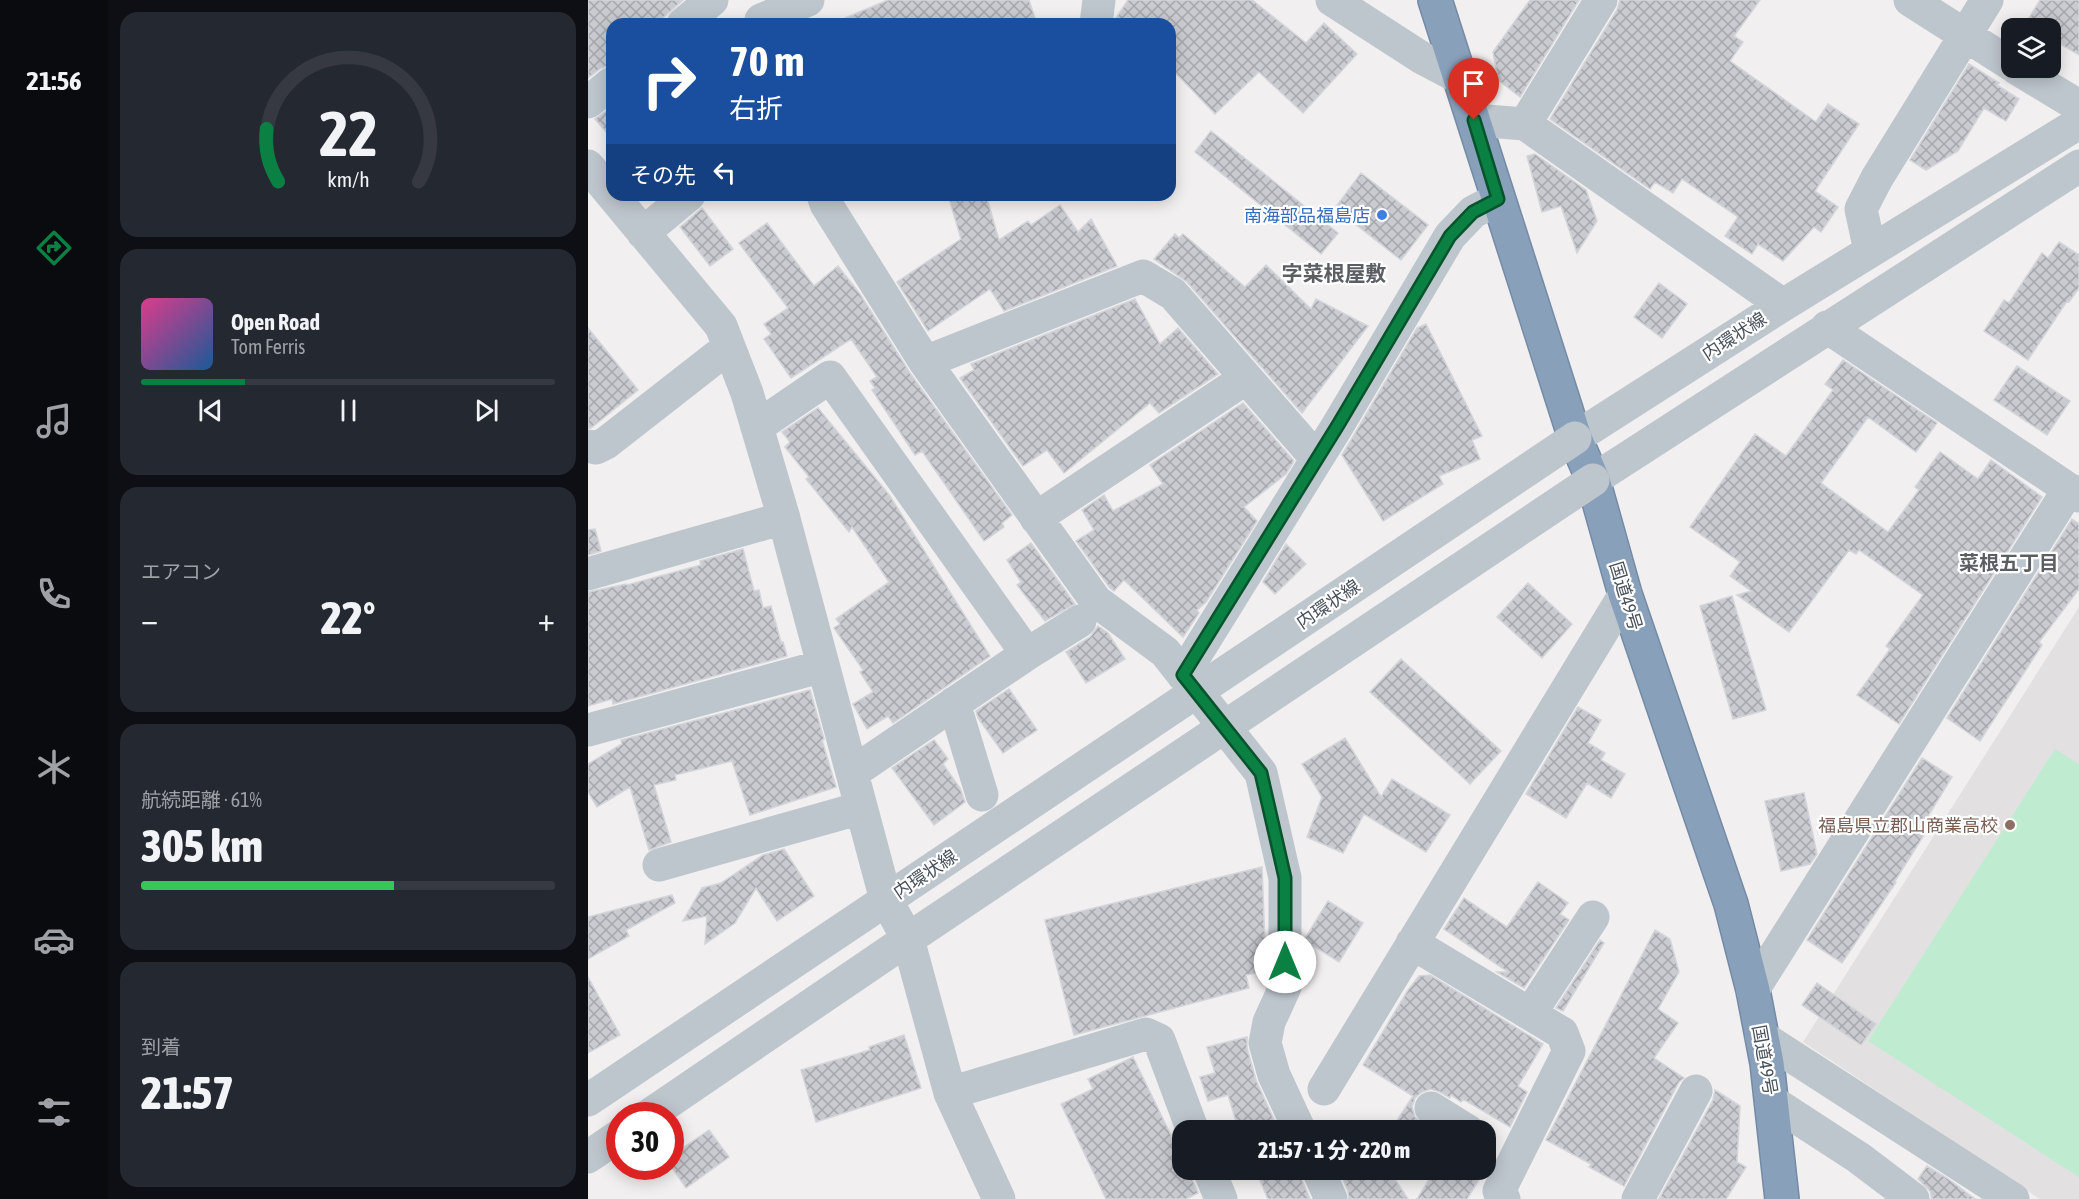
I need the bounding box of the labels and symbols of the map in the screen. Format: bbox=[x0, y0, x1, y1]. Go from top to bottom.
pin bbox=[1448, 58, 1499, 120]
place label: 南海部品福島店 bbox=[1244, 205, 1370, 226]
marker: 南海部品福島店 bbox=[1375, 208, 1389, 222]
district label: 字菜根屋敷 bbox=[1282, 261, 1387, 285]
street label: 内環状線 bbox=[1698, 308, 1770, 364]
district label: 菜根五丁目 bbox=[1959, 551, 2059, 574]
street label: 国道49号 bbox=[1606, 559, 1646, 633]
street label: 内環状線 bbox=[1292, 575, 1364, 633]
place label: 福島県立郡山商業高校 bbox=[1818, 815, 1998, 836]
marker: 福島県立郡山商業高校 bbox=[2003, 818, 2017, 832]
street label: 内環状線 bbox=[889, 845, 961, 903]
position arrow bbox=[1253, 930, 1317, 994]
street label: 国道49号 bbox=[1749, 1023, 1781, 1097]
speed limit sign: 30 bbox=[606, 1102, 684, 1180]

